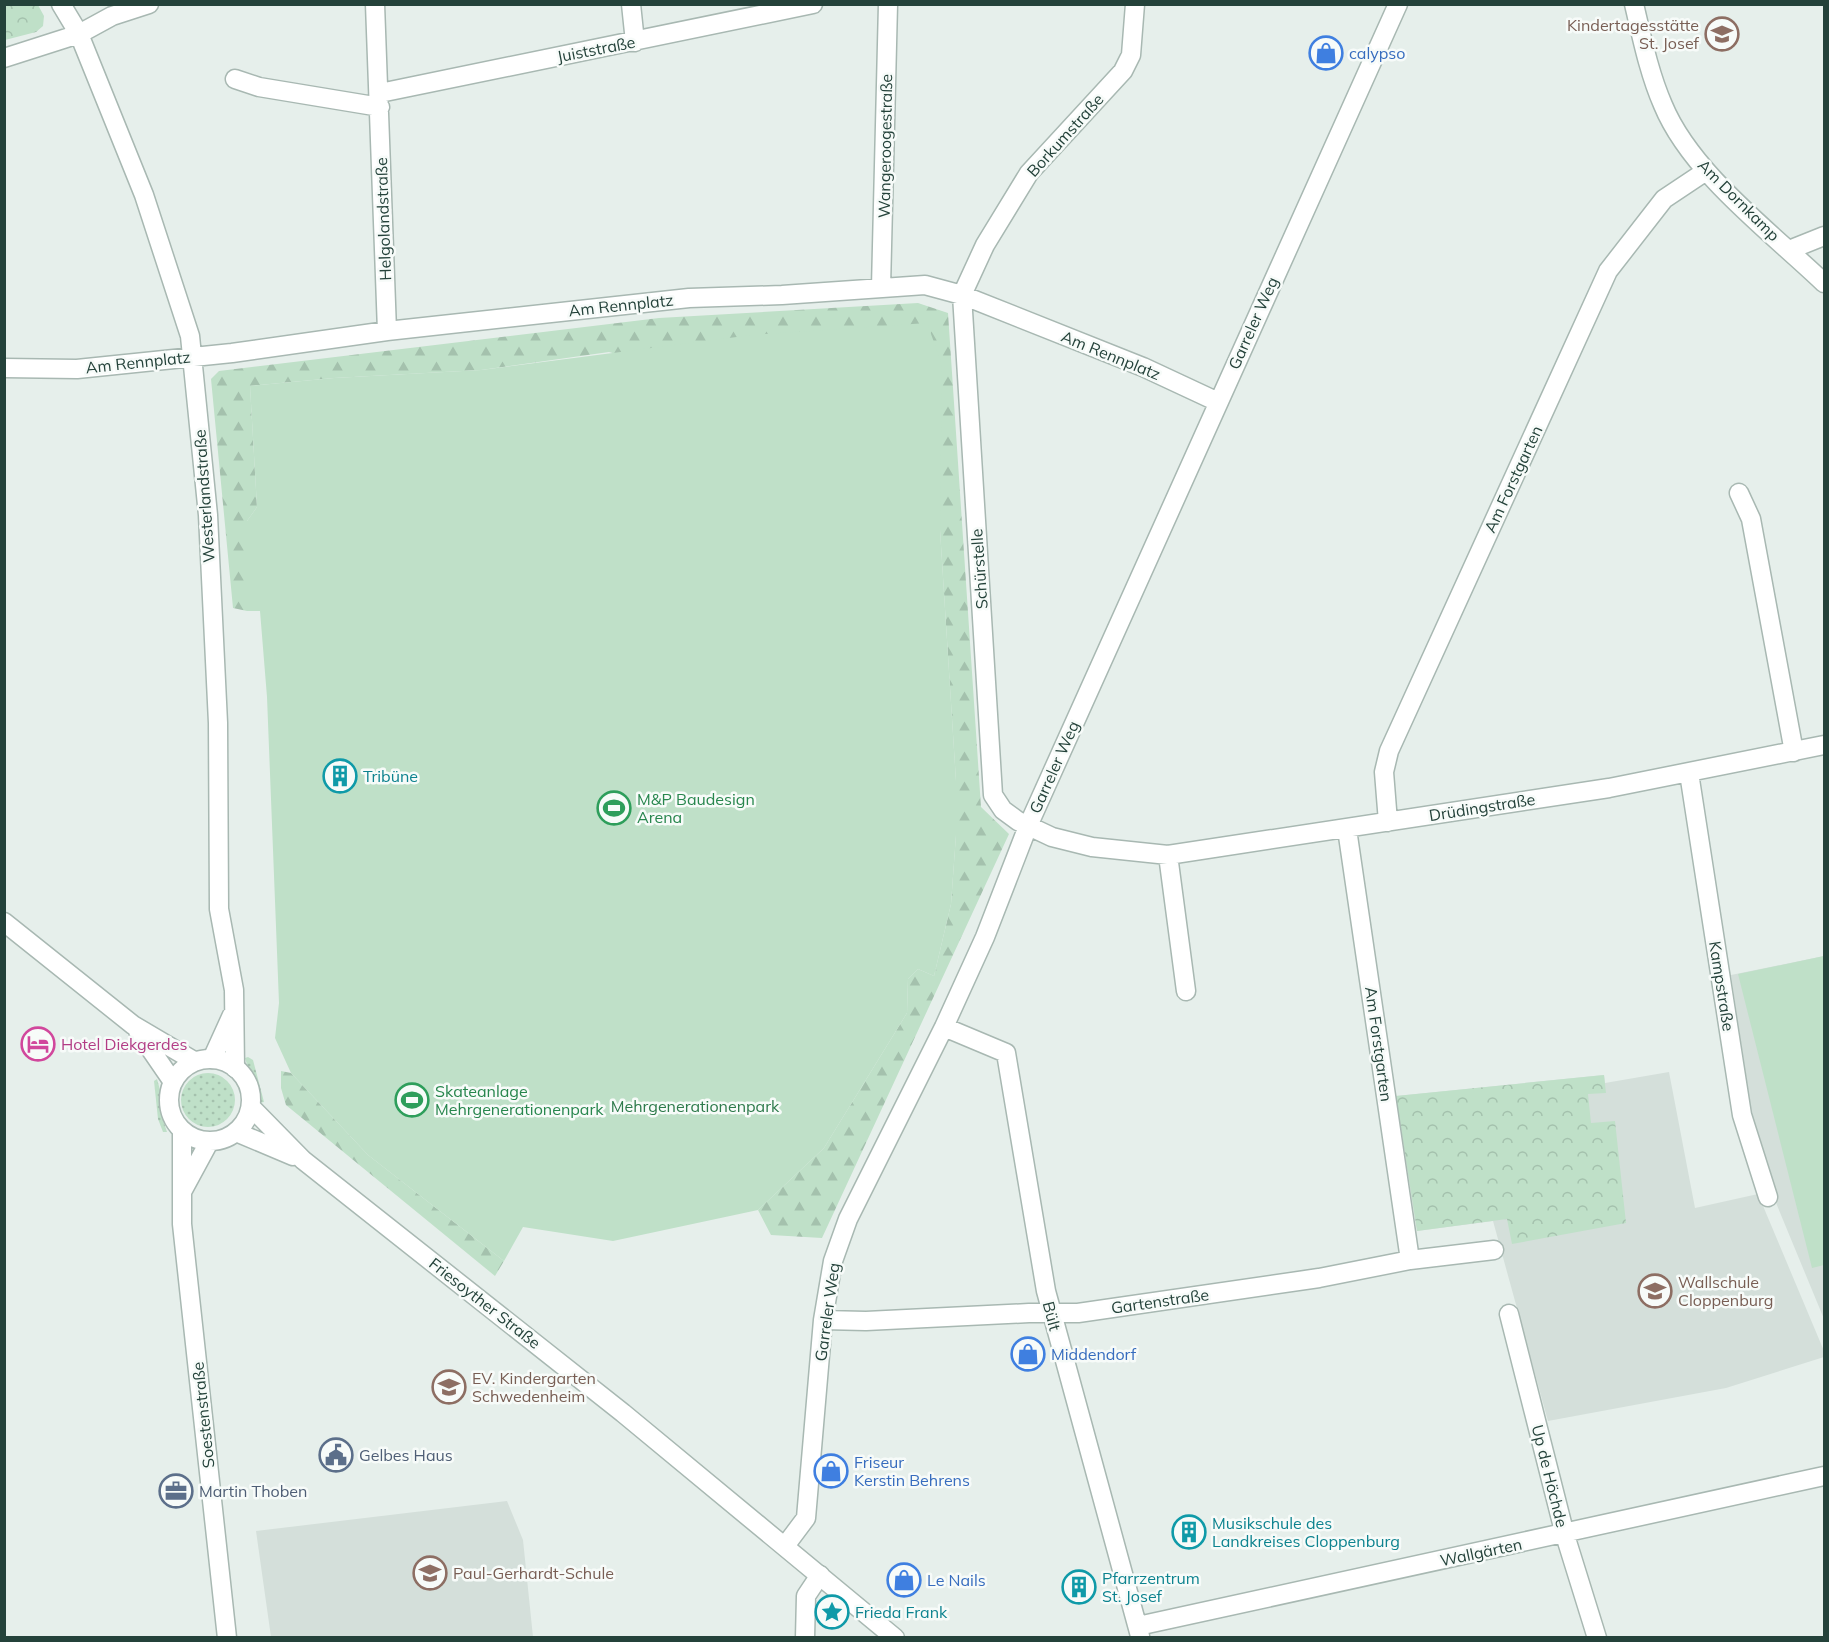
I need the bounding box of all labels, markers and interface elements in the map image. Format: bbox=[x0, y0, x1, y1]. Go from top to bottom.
place label: Kindertagesstätte St. Josef bbox=[1567, 15, 1700, 53]
school or university icon: Kindertagesstätte St. Josef bbox=[1704, 16, 1740, 52]
street label: Juiststraße bbox=[555, 32, 637, 66]
shop icon: calypso bbox=[1308, 35, 1344, 71]
place label: calypso bbox=[1349, 43, 1405, 63]
street label: Wangeroogestraße bbox=[874, 74, 896, 218]
street label: Borkumstraße bbox=[1022, 89, 1108, 181]
street label: Am Dornkamp bbox=[1694, 155, 1784, 245]
street label: Helgolandstraße bbox=[371, 157, 395, 281]
street label: Garreler Weg bbox=[1224, 274, 1282, 372]
street label: Am Rennplatz bbox=[568, 290, 674, 320]
street label: Am Rennplatz bbox=[1058, 326, 1164, 384]
street label: Am Rennplatz bbox=[85, 347, 191, 377]
street label: Am Forstgarten bbox=[1479, 422, 1547, 536]
street label: Westerlandstraße bbox=[189, 429, 219, 563]
street label: Schürstelle bbox=[966, 528, 992, 610]
street label: Garreler Weg bbox=[1025, 718, 1083, 816]
building icon: Tribüne bbox=[322, 758, 358, 794]
place label: Tribüne bbox=[363, 766, 418, 786]
place label: M&P Baudesign Arena bbox=[637, 789, 755, 827]
street label: Drüdingstraße bbox=[1428, 789, 1536, 825]
sports icon: M&P Baudesign Arena bbox=[596, 790, 632, 826]
street label: Kampstraße bbox=[1705, 939, 1739, 1033]
street label: Am Forstgarten bbox=[1361, 985, 1397, 1103]
hotel icon: Hotel Diekgerdes bbox=[20, 1026, 56, 1062]
place label: Hotel Diekgerdes bbox=[61, 1034, 187, 1054]
place label: Skateanlage Mehrgenerationenpark bbox=[435, 1081, 604, 1119]
sports icon: Skateanlage Mehrgenerationenpark bbox=[394, 1082, 430, 1118]
park label: Mehrgenerationenpark bbox=[611, 1096, 780, 1116]
street label: Friesoyther Straße bbox=[425, 1253, 545, 1353]
street label: Garreler Weg bbox=[810, 1261, 844, 1363]
place label: Wallschule Cloppenburg bbox=[1678, 1272, 1773, 1310]
school or university icon: Wallschule Cloppenburg bbox=[1637, 1273, 1673, 1309]
street label: Gartenstraße bbox=[1110, 1284, 1210, 1318]
street label: Bült bbox=[1039, 1299, 1066, 1333]
shop icon: Middendorf bbox=[1010, 1336, 1046, 1372]
place label: Middendorf bbox=[1051, 1344, 1137, 1364]
street label: Soestenstraße bbox=[187, 1361, 219, 1469]
place label: EV. Kindergarten Schwedenheim bbox=[472, 1368, 596, 1406]
school or university icon: EV. Kindergarten Schwedenheim bbox=[431, 1369, 467, 1405]
street label: Up de Höchde bbox=[1528, 1423, 1572, 1529]
public building icon: Gelbes Haus bbox=[318, 1437, 354, 1473]
place label: Gelbes Haus bbox=[359, 1445, 453, 1465]
place label: Friseur Kerstin Behrens bbox=[854, 1452, 970, 1490]
shop icon: Friseur Kerstin Behrens bbox=[813, 1453, 849, 1489]
office icon: Martin Thoben bbox=[158, 1473, 194, 1509]
place label: Martin Thoben bbox=[199, 1481, 307, 1501]
place label: Musikschule des Landkreises Cloppenburg bbox=[1212, 1513, 1400, 1551]
building icon: Musikschule des Landkreises Cloppenburg bbox=[1171, 1514, 1207, 1550]
street label: Wallgärten bbox=[1438, 1534, 1524, 1570]
school or university icon: Paul-Gerhardt-Schule bbox=[412, 1555, 448, 1591]
shop icon: Le Nails bbox=[886, 1562, 922, 1598]
place label: Paul-Gerhardt-Schule bbox=[453, 1563, 614, 1583]
place label: Pfarrzentrum St. Josef bbox=[1102, 1568, 1200, 1606]
building icon: Pfarrzentrum St. Josef bbox=[1061, 1569, 1097, 1605]
place label: Le Nails bbox=[927, 1570, 986, 1590]
place icon: Frieda Frank bbox=[814, 1594, 850, 1630]
place label: Frieda Frank bbox=[855, 1602, 948, 1622]

